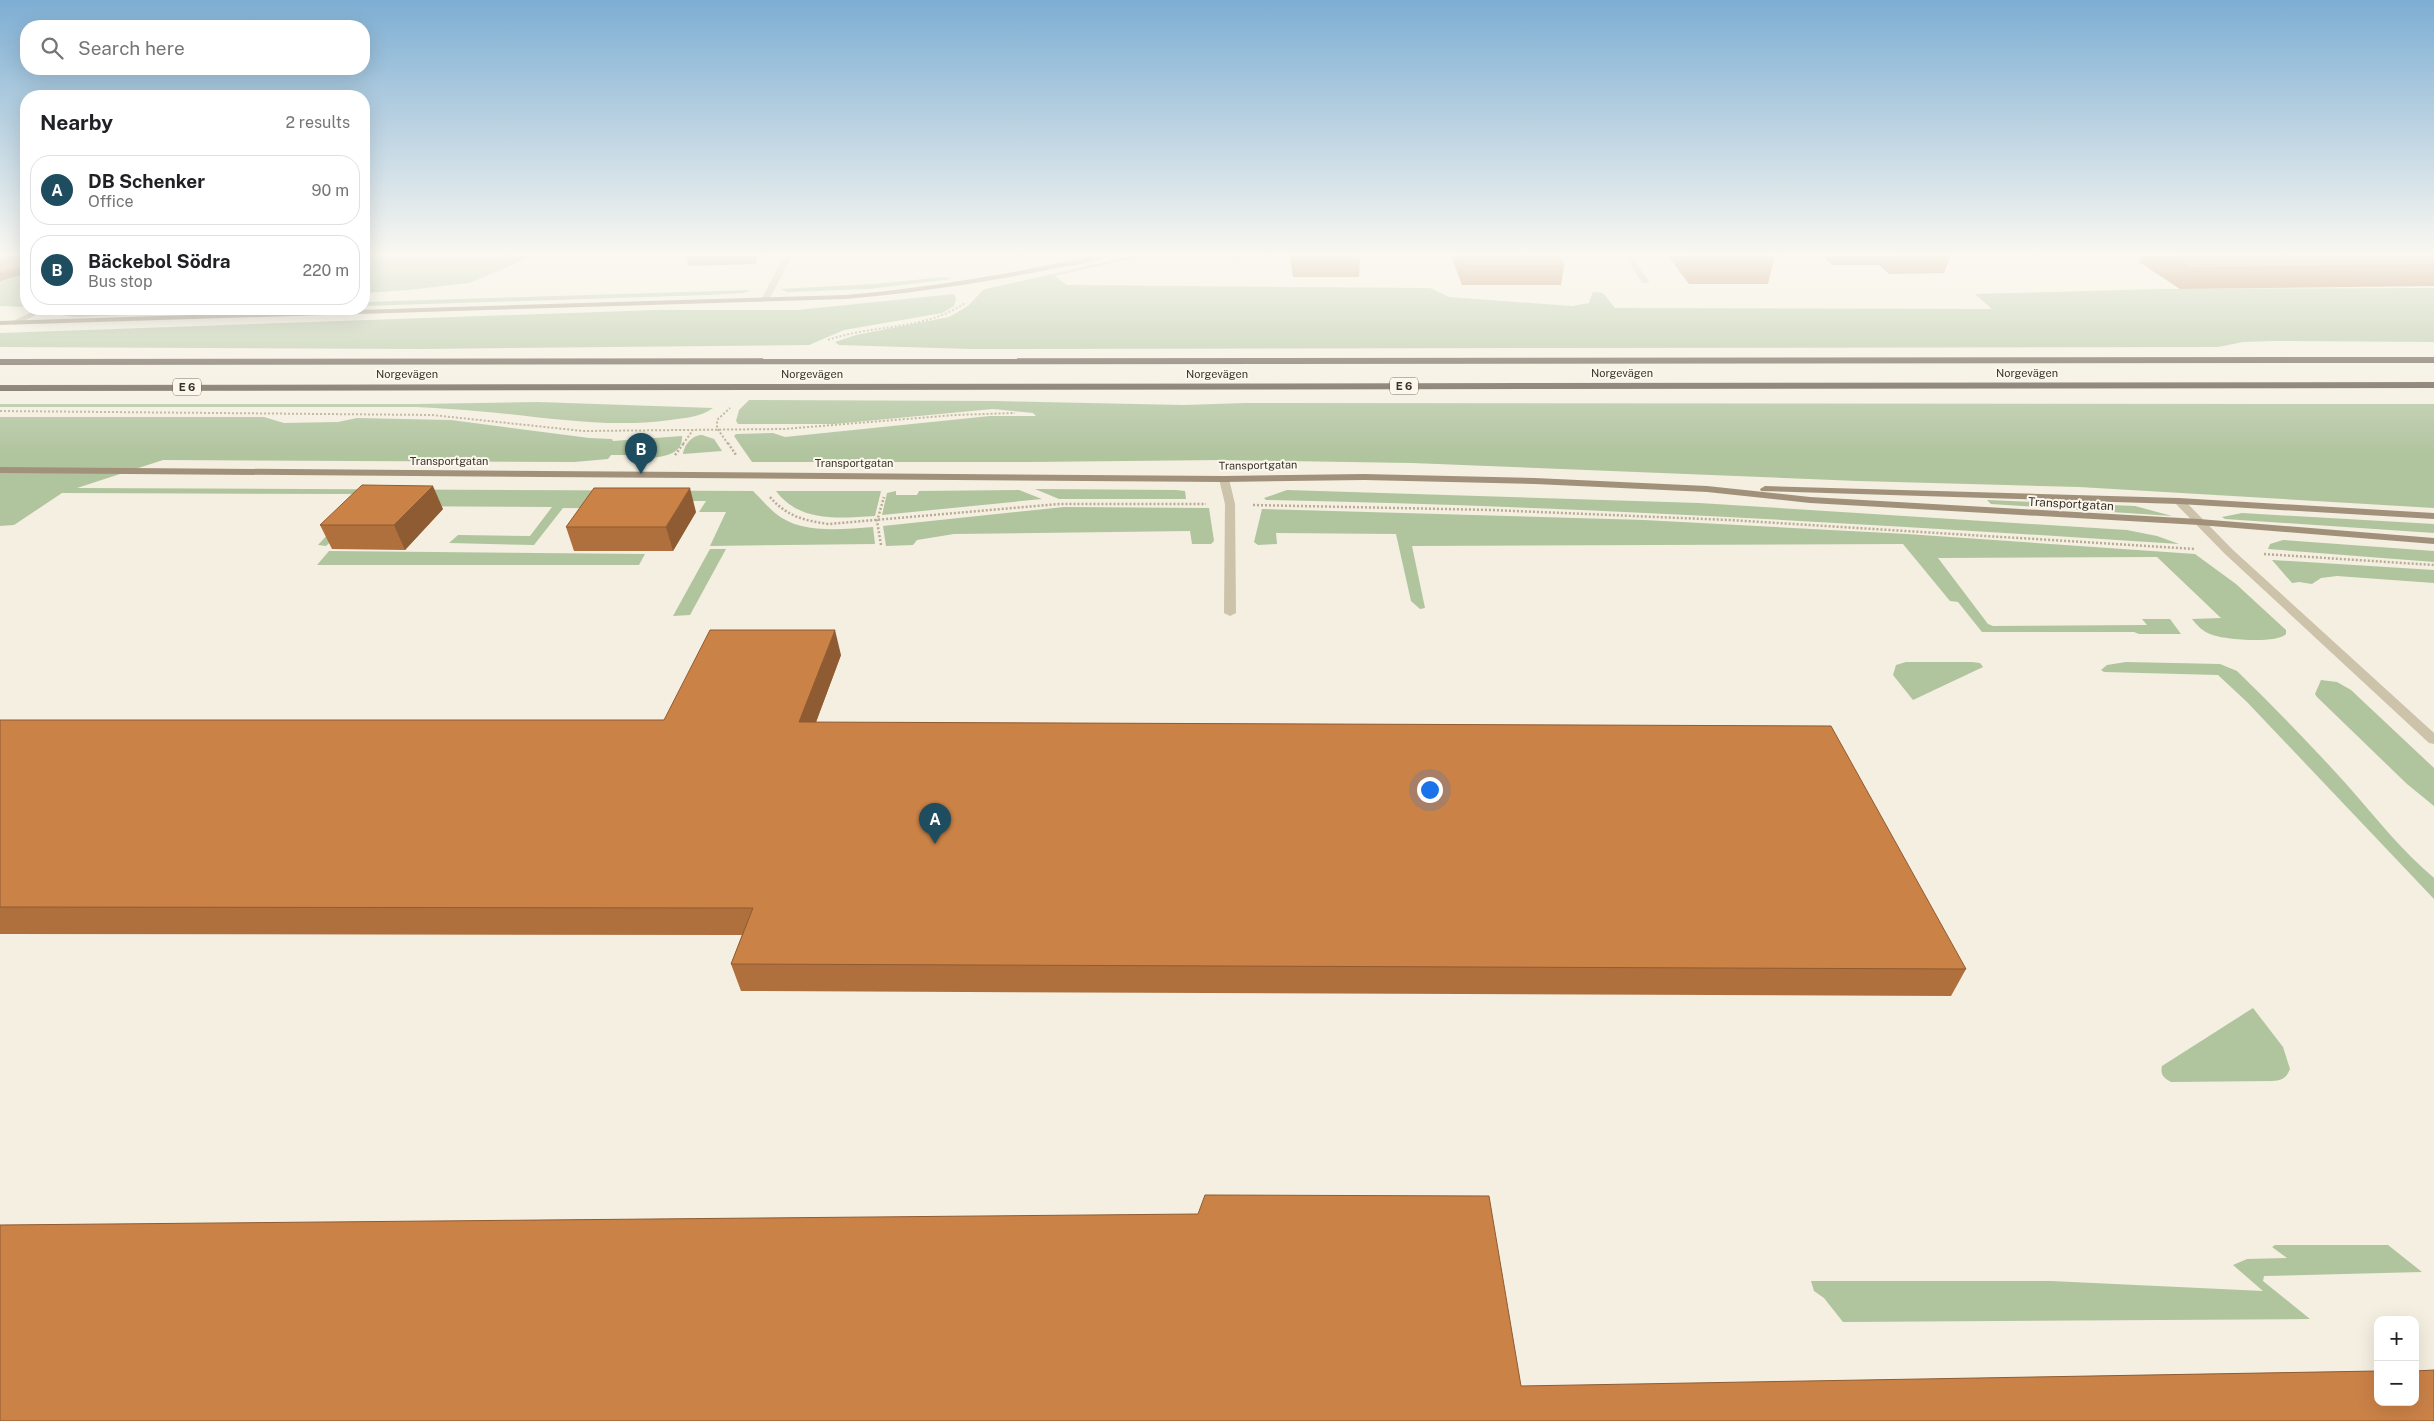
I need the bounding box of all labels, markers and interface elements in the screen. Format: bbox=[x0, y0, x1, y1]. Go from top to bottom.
search box bbox=[20, 20, 370, 75]
icon: search bbox=[38, 34, 66, 62]
text: Search here bbox=[78, 37, 185, 59]
text: Nearby bbox=[40, 110, 113, 135]
text: 2 results bbox=[285, 113, 350, 132]
text: DB Schenker bbox=[88, 170, 205, 192]
text: A bbox=[51, 181, 63, 200]
text: 90 m bbox=[312, 181, 349, 200]
text: Office bbox=[88, 192, 134, 211]
text: Bäckebol Södra bbox=[88, 250, 231, 272]
text: B bbox=[52, 261, 62, 280]
text: 220 m bbox=[302, 261, 349, 280]
text: Bus stop bbox=[88, 272, 152, 291]
street label: Norgevägen bbox=[1591, 367, 1653, 379]
street label: Norgevägen bbox=[1996, 367, 2058, 379]
street label: Norgevägen bbox=[376, 368, 438, 380]
street label: Norgevägen bbox=[781, 368, 843, 380]
street label: Norgevägen bbox=[1186, 368, 1248, 380]
road number: E 6 bbox=[173, 378, 201, 396]
road number: E 6 bbox=[1390, 378, 1418, 394]
pin: B bbox=[625, 433, 657, 474]
street label: Transportgatan bbox=[410, 455, 488, 467]
street label: Transportgatan bbox=[815, 457, 893, 469]
street label: Transportgatan bbox=[1219, 458, 1297, 472]
street label: Transportgatan bbox=[2028, 495, 2114, 513]
your location bbox=[1417, 777, 1443, 803]
pin: A bbox=[919, 803, 951, 844]
map controls bbox=[2374, 1316, 2419, 1406]
button: + bbox=[2374, 1316, 2419, 1361]
button: − bbox=[2374, 1361, 2419, 1406]

